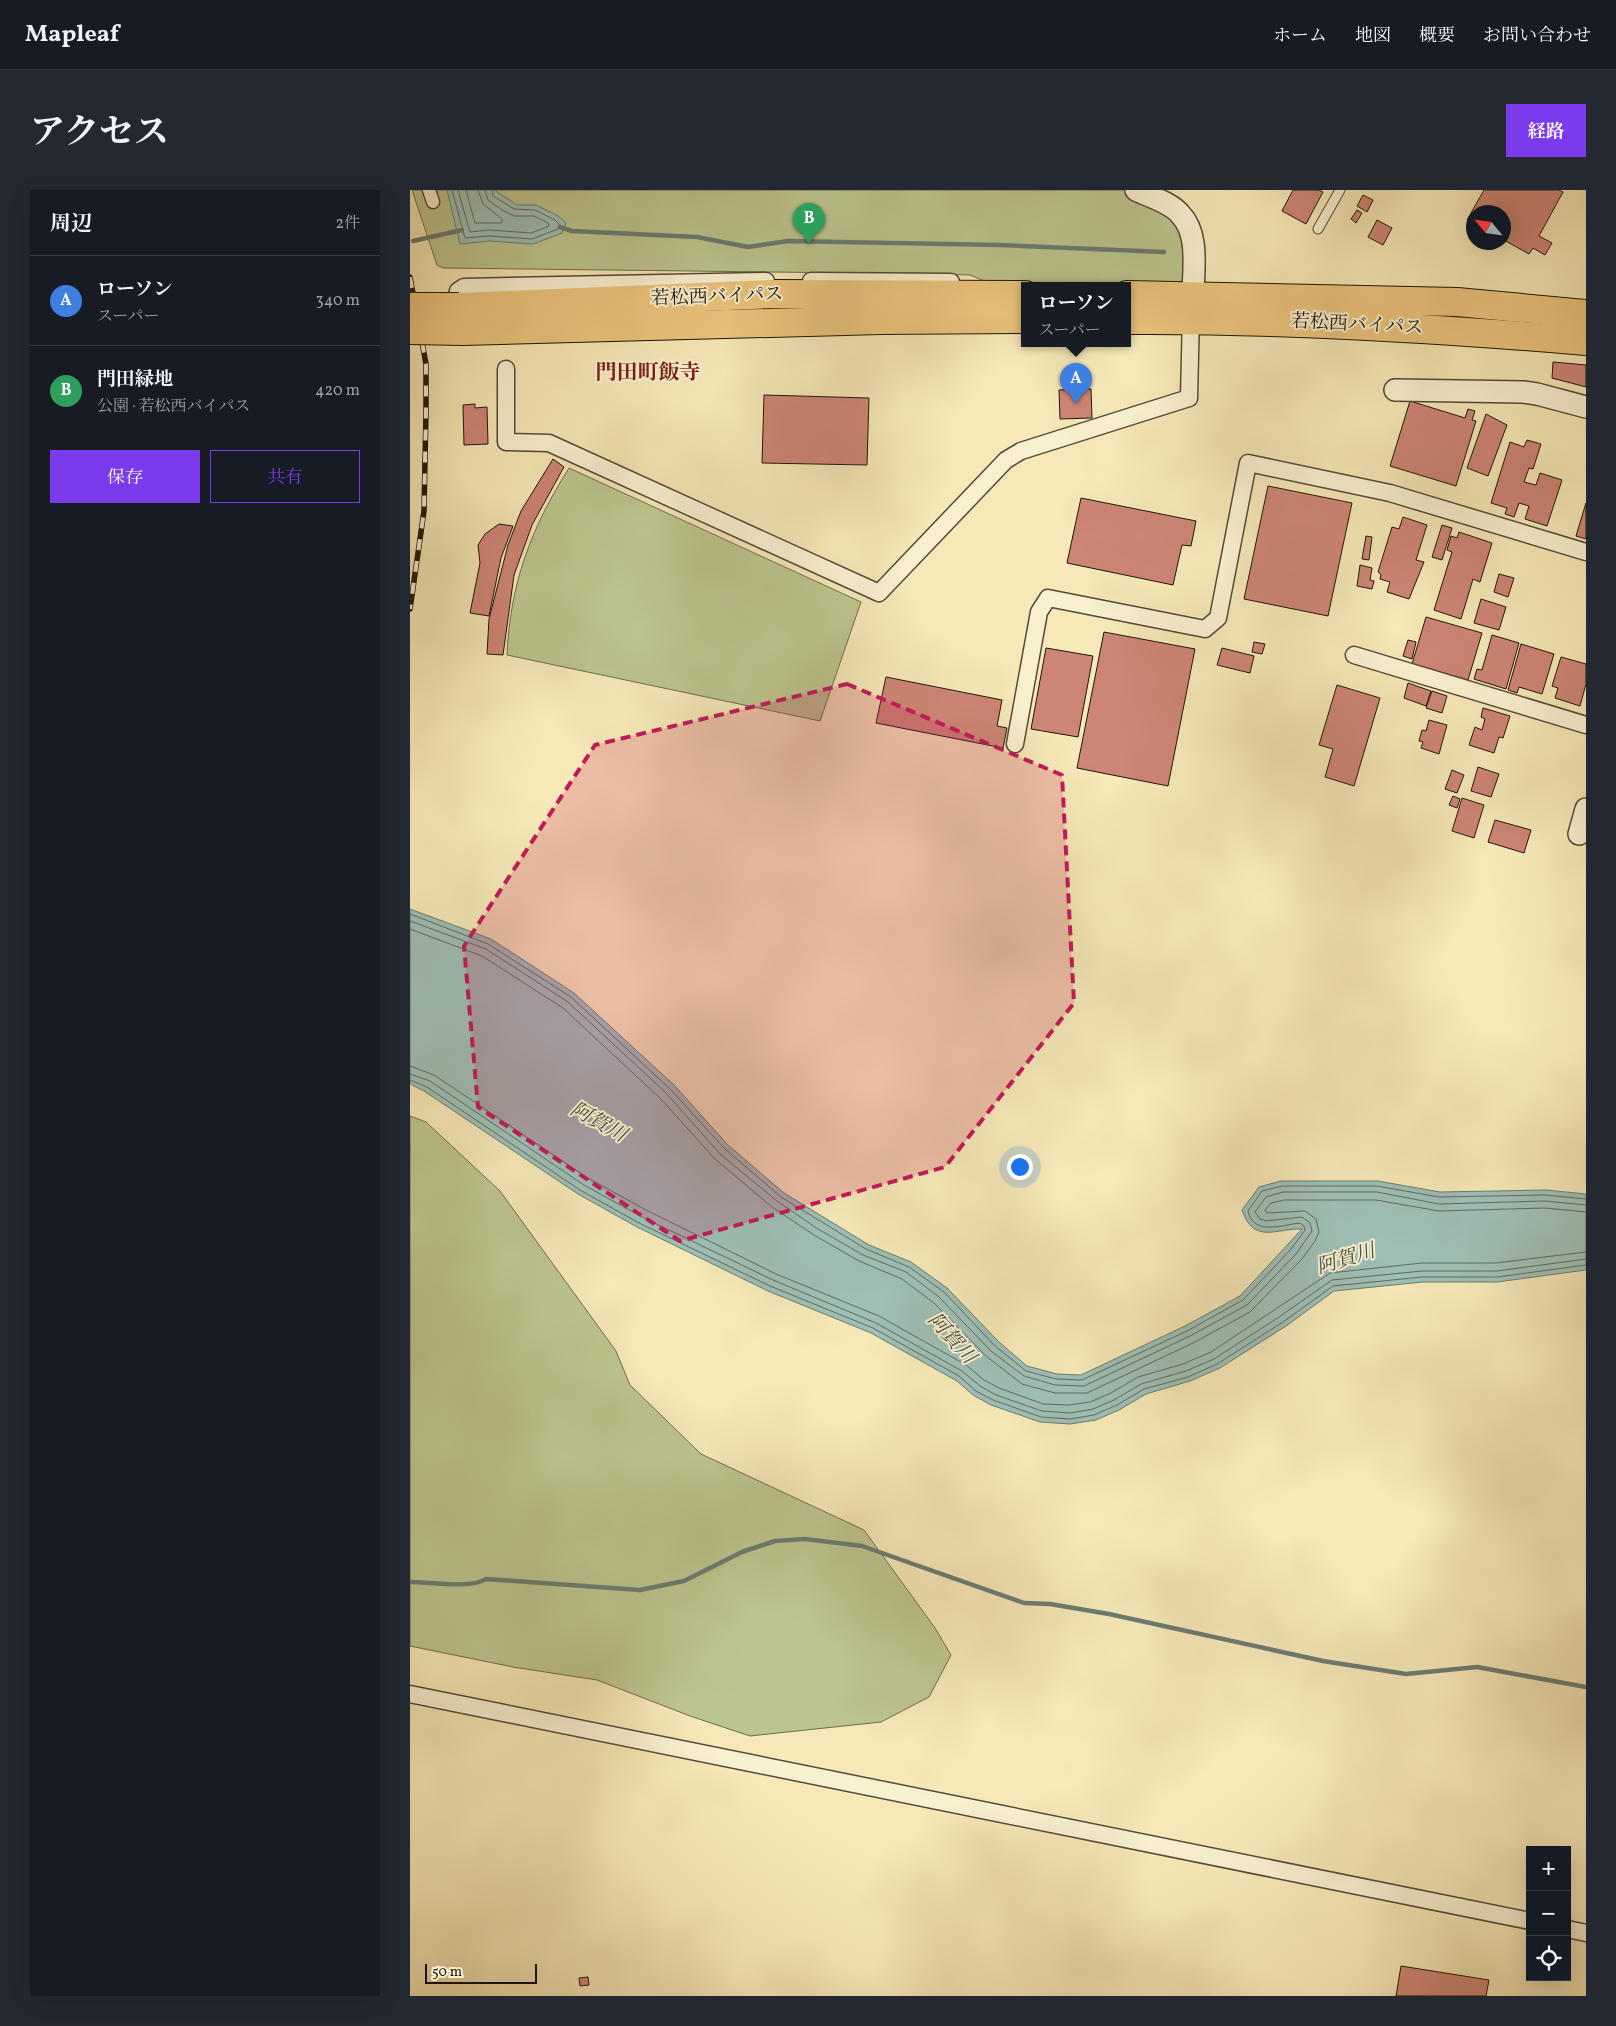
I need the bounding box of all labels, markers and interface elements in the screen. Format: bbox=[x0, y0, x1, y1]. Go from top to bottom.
text: Mapleaf bbox=[25, 18, 119, 52]
text: ホーム bbox=[1273, 24, 1327, 49]
text: 地図 bbox=[1355, 24, 1391, 49]
text: 概要 bbox=[1419, 24, 1455, 49]
text: お問い合わせ bbox=[1483, 24, 1591, 49]
button: 経路 bbox=[1506, 104, 1586, 157]
text: アクセス bbox=[30, 110, 169, 158]
pin: B bbox=[793, 203, 825, 244]
north arrow bbox=[1466, 205, 1511, 250]
text: 周辺 bbox=[50, 210, 92, 239]
text: 2件 bbox=[335, 213, 360, 235]
text: ローソン bbox=[97, 277, 172, 303]
street label: 若松西バイパス bbox=[650, 282, 784, 312]
popup bbox=[1021, 282, 1131, 347]
text: A bbox=[60, 290, 72, 312]
text: 340 m bbox=[316, 290, 360, 312]
text: ローソン bbox=[1038, 291, 1114, 317]
text: スーパー bbox=[97, 306, 159, 328]
street label: 若松西バイパス bbox=[1290, 309, 1424, 341]
text: スーパー bbox=[1038, 320, 1101, 342]
district label: 門田町飯寺 bbox=[596, 359, 701, 388]
pin: A bbox=[1060, 363, 1092, 404]
text: 門田緑地 bbox=[97, 367, 173, 393]
text: B bbox=[61, 380, 71, 402]
text: 420 m bbox=[315, 380, 360, 402]
text: 公園 · 若松西バイパス bbox=[97, 396, 250, 418]
button: 保存 bbox=[50, 450, 200, 503]
button: 共有 bbox=[210, 450, 360, 503]
water label: 阿賀川 bbox=[565, 1096, 633, 1151]
your location bbox=[1007, 1154, 1033, 1180]
water label: 阿賀川 bbox=[1313, 1237, 1381, 1282]
water label: 阿賀川 bbox=[921, 1307, 983, 1372]
map controls bbox=[1526, 1846, 1571, 1981]
button: + bbox=[1526, 1846, 1571, 1891]
button: − bbox=[1526, 1891, 1571, 1936]
button: locate bbox=[1526, 1936, 1571, 1981]
scale bar bbox=[425, 1961, 538, 1984]
text: 50 m bbox=[432, 1963, 462, 1982]

